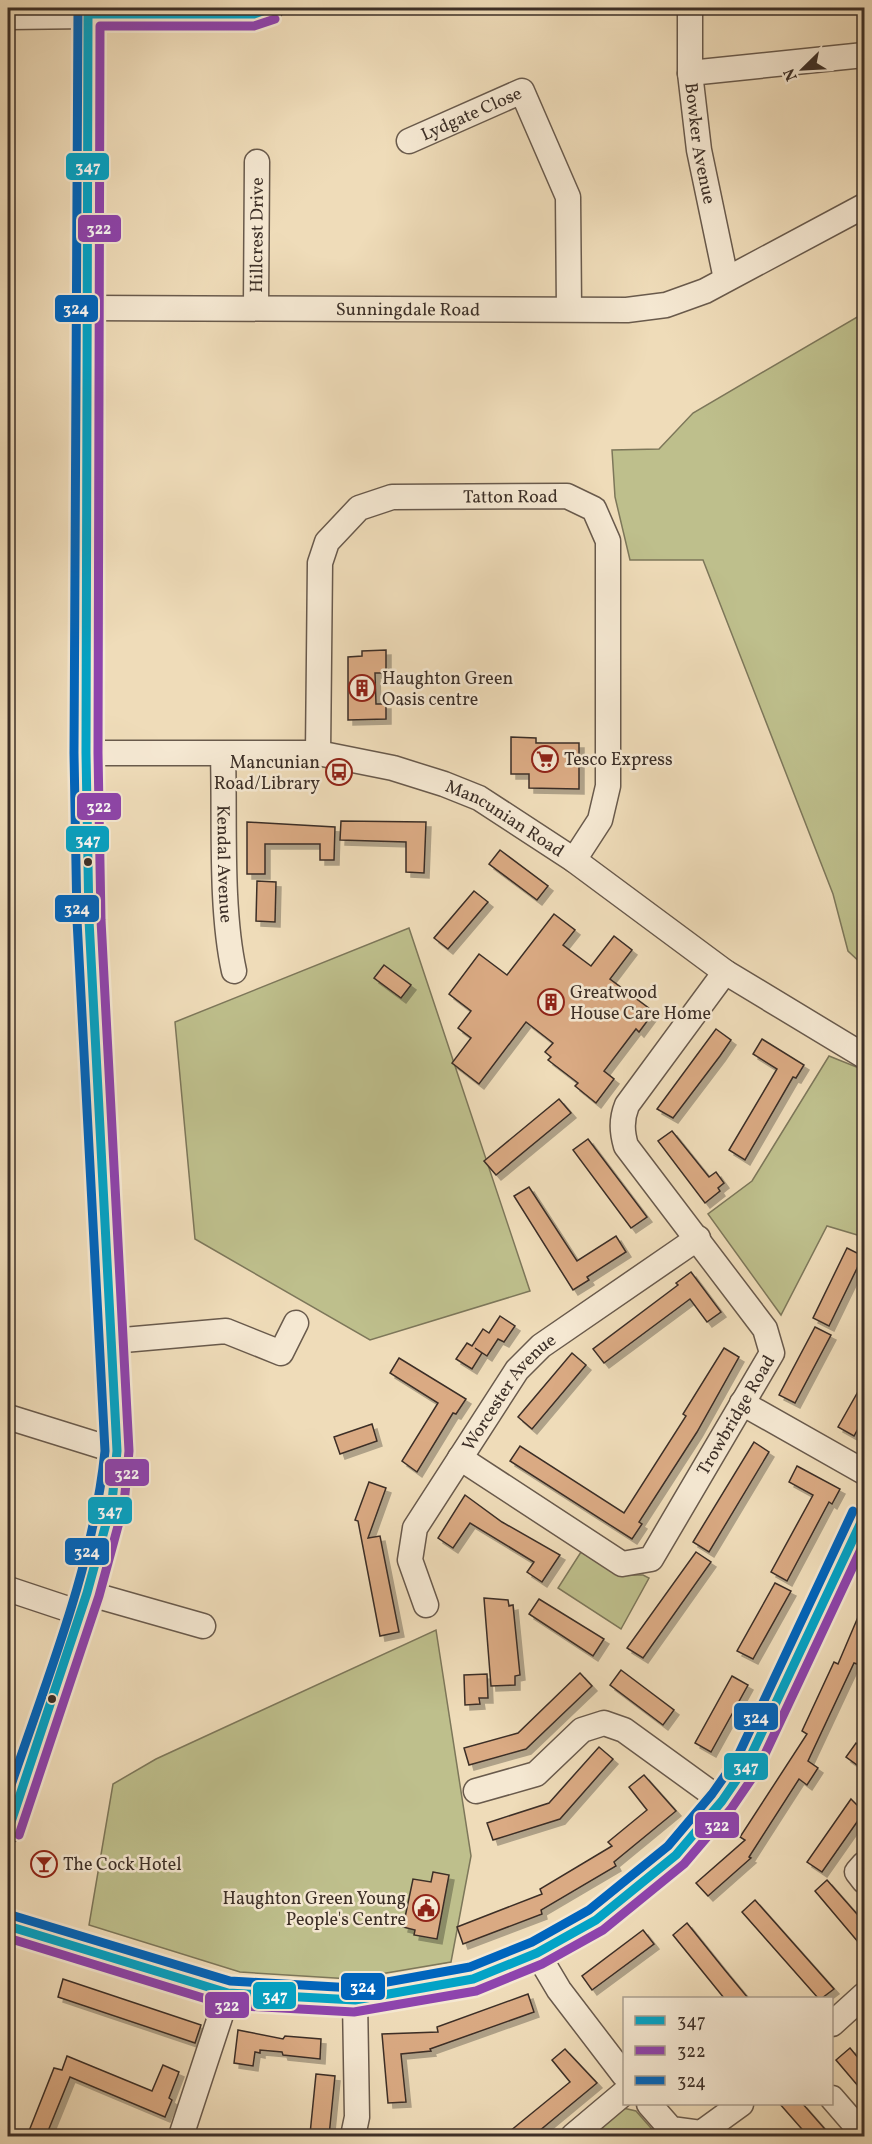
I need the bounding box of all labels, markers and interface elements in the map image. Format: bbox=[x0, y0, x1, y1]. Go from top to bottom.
north arrow bbox=[773, 39, 833, 99]
text: N bbox=[779, 64, 804, 84]
street label: Bowker Avenue bbox=[677, 81, 721, 207]
street label: Lydgate Close bbox=[417, 82, 526, 148]
line badge: 347 bbox=[65, 152, 110, 181]
text: 347 bbox=[75, 157, 101, 179]
street label: Hillcrest Drive bbox=[245, 177, 271, 293]
line badge: 322 bbox=[77, 214, 122, 243]
text: 322 bbox=[87, 219, 111, 241]
line badge: 324 bbox=[54, 294, 99, 323]
street label: Sunningdale Road bbox=[336, 298, 480, 323]
text: 324 bbox=[63, 299, 89, 321]
street label: Tatton Road bbox=[463, 485, 558, 511]
place label: Haughton Green Oasis centre bbox=[382, 667, 513, 713]
building icon: Haughton Green Oasis centre bbox=[347, 673, 377, 703]
supermarket icon: Tesco Express bbox=[530, 744, 560, 774]
place label: Tesco Express bbox=[564, 748, 673, 773]
place label: Mancunian Road/Library bbox=[214, 751, 320, 797]
bus stop icon: Mancunian Road/Library bbox=[324, 757, 354, 787]
street label: Mancunian Road bbox=[441, 775, 569, 864]
line badge: 322 bbox=[76, 792, 122, 821]
text: 322 bbox=[87, 797, 111, 819]
street label: Kendal Avenue bbox=[210, 805, 238, 924]
line badge: 347 bbox=[65, 825, 110, 853]
text: 347 bbox=[75, 830, 101, 852]
unlabelled marker bbox=[82, 856, 94, 868]
line badge: 324 bbox=[54, 894, 100, 923]
text: 324 bbox=[64, 899, 90, 921]
place label: Greatwood House Care Home bbox=[570, 981, 711, 1027]
building icon: Greatwood House Care Home bbox=[536, 987, 566, 1017]
street label: Worcester Avenue bbox=[457, 1328, 562, 1456]
street label: Trowbridge Road bbox=[692, 1351, 782, 1481]
line badge: 322 bbox=[104, 1458, 150, 1487]
text: 322 bbox=[115, 1464, 139, 1486]
line badge: 347 bbox=[87, 1496, 133, 1525]
text: 347 bbox=[97, 1501, 123, 1523]
line badge: 324 bbox=[64, 1537, 110, 1566]
text: 324 bbox=[74, 1542, 100, 1564]
unlabelled marker bbox=[46, 1693, 58, 1705]
line badge: 324 bbox=[733, 1702, 779, 1731]
text: 324 bbox=[743, 1708, 769, 1730]
line badge: 347 bbox=[723, 1752, 769, 1781]
text: 347 bbox=[733, 1757, 759, 1779]
line badge: 322 bbox=[694, 1811, 740, 1839]
text: 322 bbox=[705, 1816, 729, 1838]
bar icon: The Cock Hotel bbox=[29, 1849, 59, 1879]
place label: The Cock Hotel bbox=[63, 1853, 182, 1878]
place label: Haughton Green Young People's Centre bbox=[222, 1887, 406, 1933]
public building icon: Haughton Green Young People's Centre bbox=[411, 1893, 441, 1923]
line badge: 324 bbox=[340, 1972, 386, 2001]
text: 324 bbox=[350, 1977, 376, 1999]
line badge: 347 bbox=[252, 1981, 297, 2010]
text: 347 bbox=[262, 1986, 288, 2008]
line badge: 322 bbox=[204, 1991, 250, 2019]
text: 322 bbox=[215, 1996, 239, 2018]
legend bbox=[623, 1997, 833, 2105]
text: 347 bbox=[677, 2010, 706, 2035]
text: 322 bbox=[677, 2040, 706, 2065]
text: 324 bbox=[677, 2070, 706, 2095]

